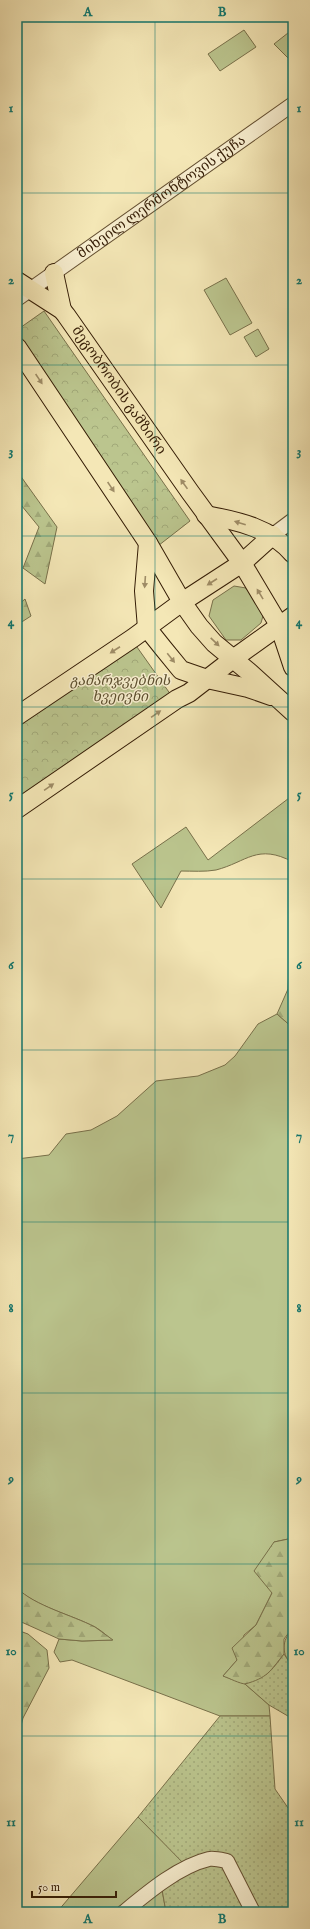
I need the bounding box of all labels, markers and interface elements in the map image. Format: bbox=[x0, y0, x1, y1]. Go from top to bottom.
text: A bbox=[83, 4, 94, 21]
text: B bbox=[218, 4, 227, 21]
text: 1 bbox=[9, 100, 14, 117]
text: 1 bbox=[297, 100, 302, 117]
street label: მიხეილ ლერმონტოვის ქუჩა bbox=[74, 131, 249, 262]
text: 2 bbox=[8, 272, 14, 289]
text: 2 bbox=[296, 272, 302, 289]
street label: მეგობრობის გამზირი bbox=[68, 323, 170, 458]
one-way arrow bbox=[35, 374, 43, 385]
text: 3 bbox=[9, 443, 14, 460]
text: 3 bbox=[297, 443, 302, 460]
one-way arrow bbox=[180, 478, 188, 489]
one-way arrow bbox=[107, 482, 115, 493]
one-way arrow bbox=[234, 520, 246, 526]
one-way arrow bbox=[141, 576, 148, 588]
one-way arrow bbox=[206, 579, 218, 586]
one-way arrow bbox=[257, 588, 264, 600]
text: 4 bbox=[8, 614, 15, 631]
text: 4 bbox=[296, 614, 303, 631]
one-way arrow bbox=[210, 638, 220, 647]
one-way arrow bbox=[110, 646, 120, 654]
one-way arrow bbox=[167, 653, 176, 664]
park label: გამარჯვებნის ხვეივნი bbox=[70, 672, 171, 706]
one-way arrow bbox=[151, 710, 161, 718]
one-way arrow bbox=[44, 783, 54, 791]
text: 5 bbox=[9, 786, 14, 803]
text: 5 bbox=[297, 786, 302, 803]
text: 6 bbox=[8, 957, 14, 974]
text: 6 bbox=[296, 957, 302, 974]
text: 7 bbox=[8, 1128, 14, 1145]
text: 7 bbox=[296, 1128, 302, 1145]
text: 8 bbox=[8, 1300, 14, 1317]
text: 8 bbox=[296, 1300, 302, 1317]
text: 9 bbox=[7, 1471, 14, 1488]
text: 9 bbox=[295, 1471, 302, 1488]
text: 10 bbox=[5, 1643, 17, 1660]
text: 10 bbox=[293, 1643, 305, 1660]
text: 11 bbox=[6, 1814, 16, 1831]
text: 11 bbox=[294, 1814, 304, 1831]
scale bar bbox=[32, 1873, 116, 1899]
text: 50 m bbox=[38, 1880, 60, 1895]
text: A bbox=[83, 1911, 94, 1928]
text: B bbox=[218, 1911, 227, 1928]

